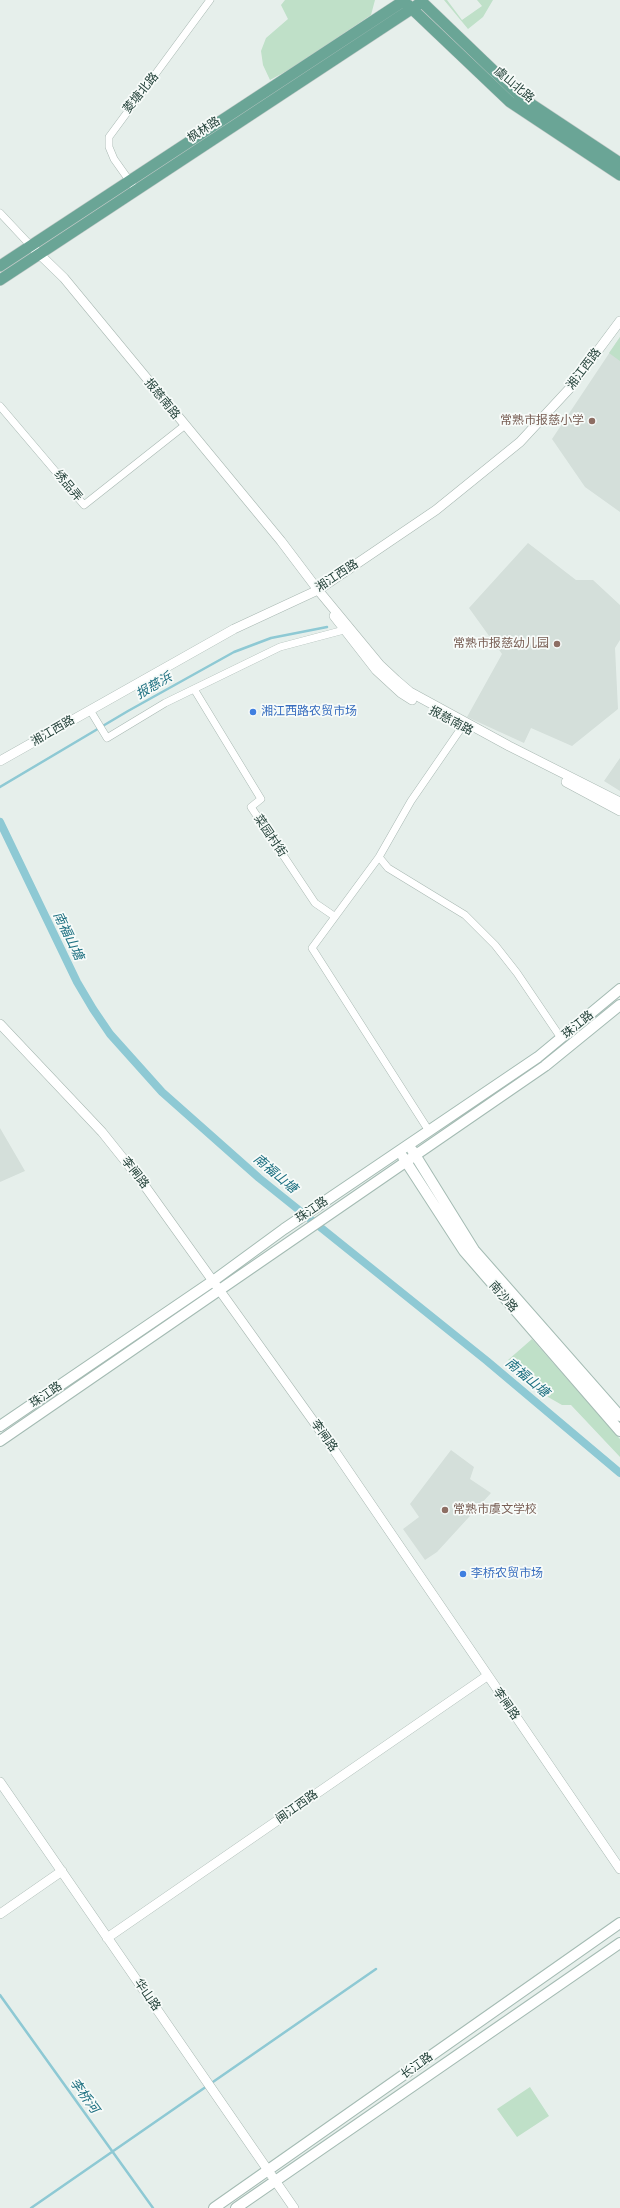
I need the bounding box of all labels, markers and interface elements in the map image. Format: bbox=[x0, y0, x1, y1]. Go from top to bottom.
street label: 虞山北路 bbox=[491, 64, 537, 106]
street label: 菱塘北路 bbox=[120, 70, 162, 116]
street label: 枫林路 bbox=[185, 114, 223, 146]
street label: 湘江西路 bbox=[564, 345, 604, 393]
street label: 报慈南路 bbox=[141, 376, 183, 422]
place label: 常熟市报慈小学 bbox=[500, 414, 584, 428]
marker: 常熟市报慈小学 bbox=[587, 416, 597, 426]
street label: 绣品弄 bbox=[51, 468, 85, 504]
street label: 湘江西路 bbox=[313, 557, 361, 595]
place label: 常熟市报慈幼儿园 bbox=[453, 637, 549, 651]
marker: 常熟市报慈幼儿园 bbox=[552, 639, 562, 649]
water label: 报慈浜 bbox=[133, 669, 175, 703]
street label: 报慈南路 bbox=[426, 703, 476, 739]
place label: 湘江西路农贸市场 bbox=[261, 705, 357, 719]
marker: 湘江西路农贸市场 bbox=[248, 707, 258, 717]
street label: 湘江西路 bbox=[29, 713, 77, 749]
street label: 菜园村街 bbox=[251, 812, 289, 860]
water label: 南福山塘 bbox=[50, 909, 86, 963]
street label: 珠江路 bbox=[559, 1008, 597, 1042]
water label: 南福山塘 bbox=[250, 1151, 300, 1197]
street label: 李闸路 bbox=[118, 1154, 152, 1192]
street label: 珠江路 bbox=[293, 1194, 331, 1226]
street label: 南沙路 bbox=[486, 1279, 520, 1315]
water label: 南福山塘 bbox=[502, 1355, 552, 1401]
street label: 珠江路 bbox=[27, 1379, 65, 1411]
street label: 李闸路 bbox=[308, 1417, 340, 1455]
place label: 常熟市虞文学校 bbox=[453, 1503, 537, 1517]
marker: 常熟市虞文学校 bbox=[440, 1505, 450, 1515]
place label: 李桥农贸市场 bbox=[471, 1567, 543, 1581]
marker: 李桥农贸市场 bbox=[458, 1569, 468, 1579]
street label: 李闸路 bbox=[490, 1685, 522, 1723]
street label: 闽江西路 bbox=[273, 1787, 321, 1827]
street label: 华山路 bbox=[131, 1976, 163, 2014]
street label: 长江路 bbox=[398, 2050, 436, 2082]
water label: 李桥河 bbox=[66, 2076, 102, 2116]

